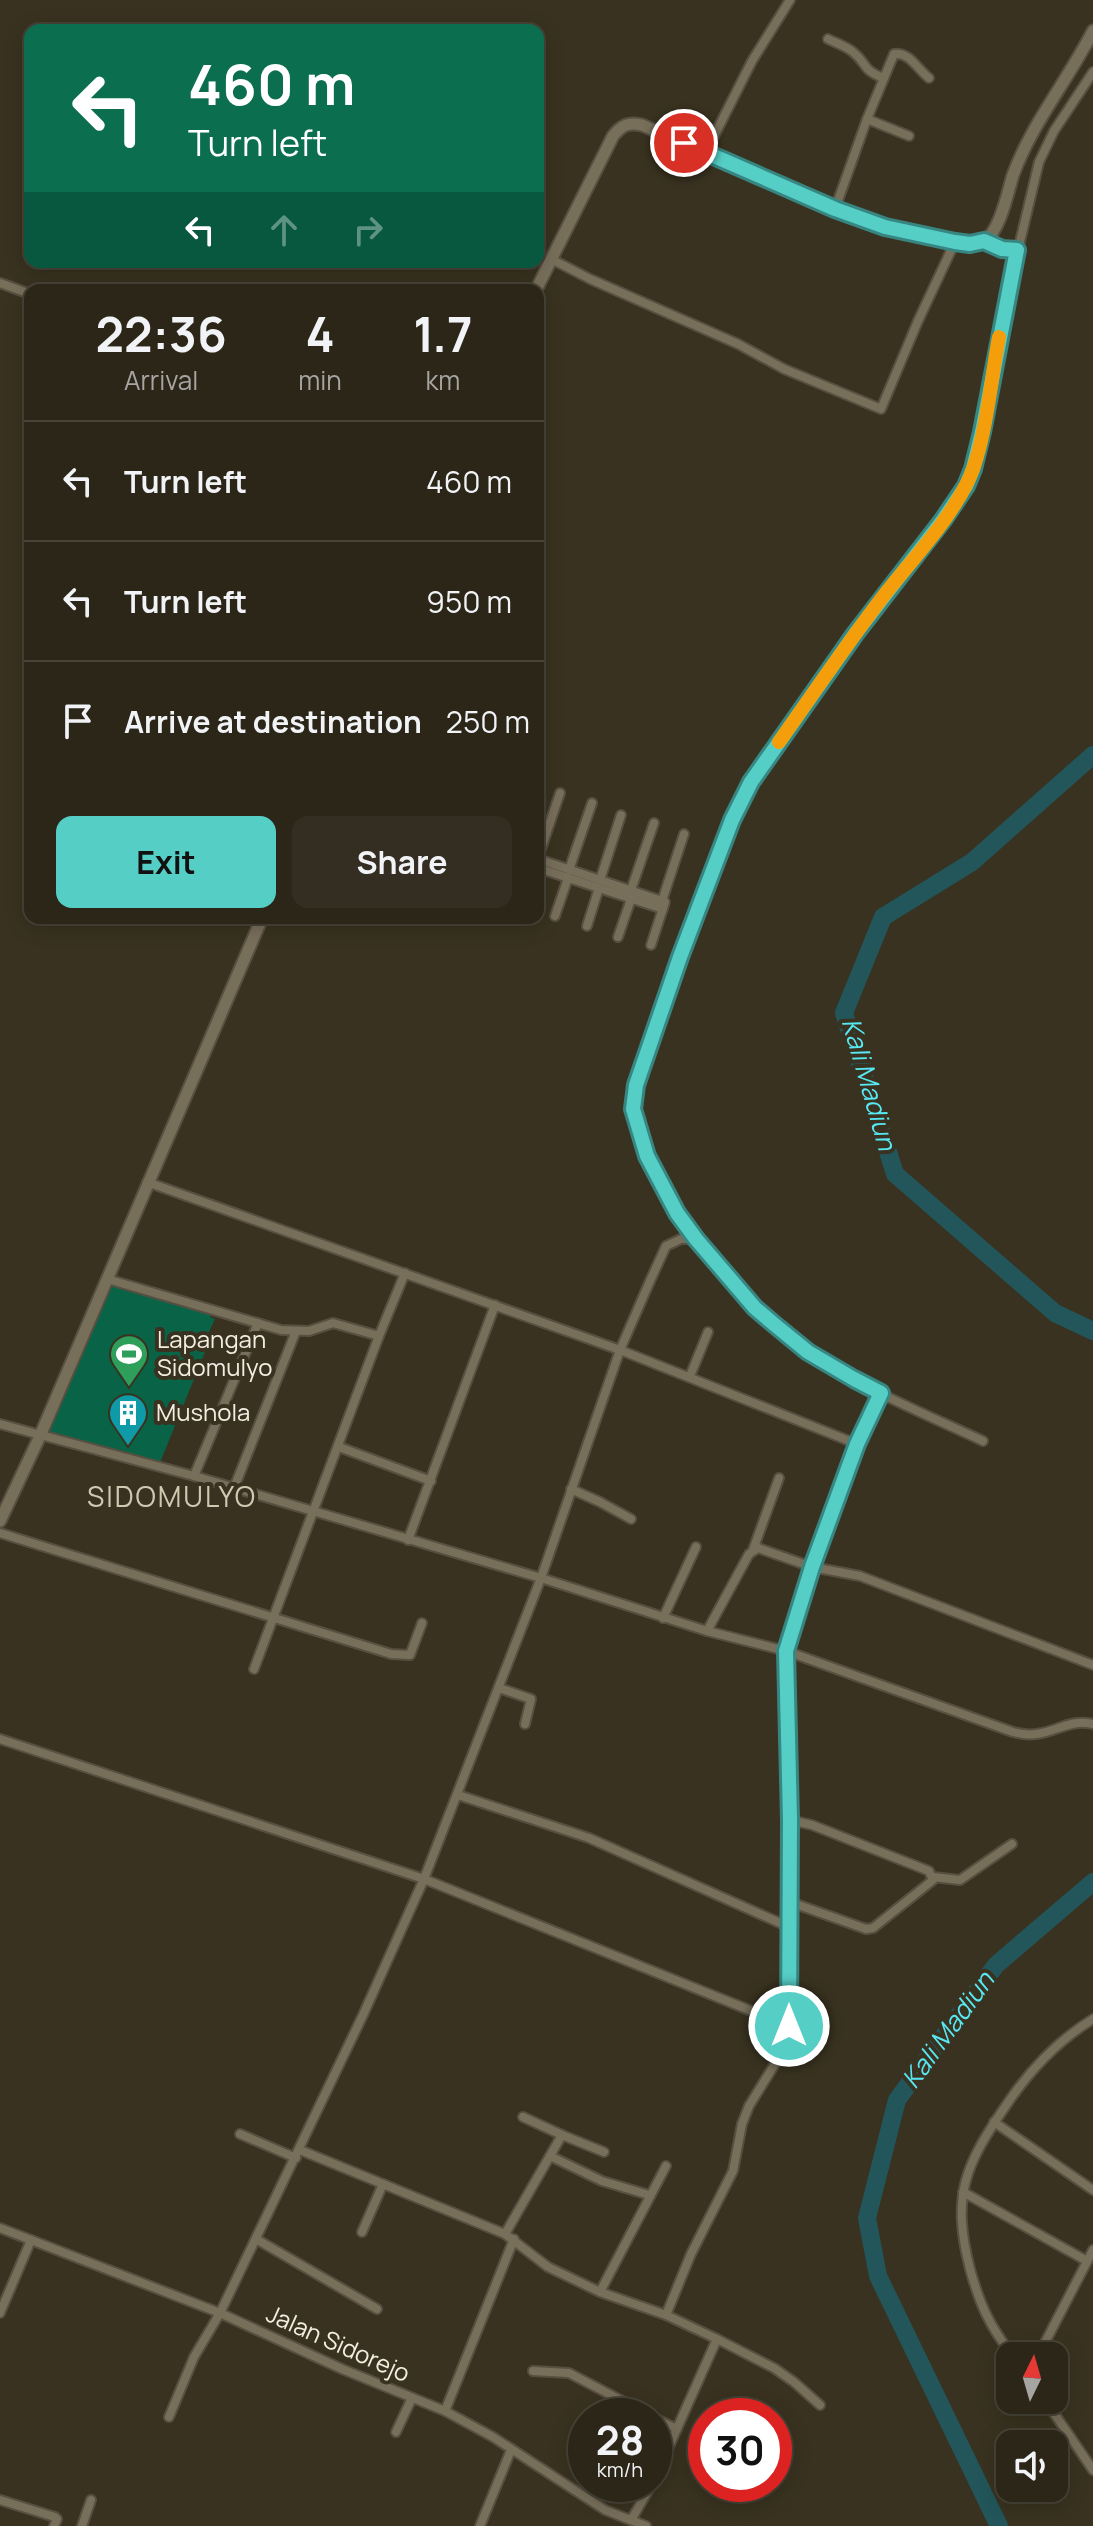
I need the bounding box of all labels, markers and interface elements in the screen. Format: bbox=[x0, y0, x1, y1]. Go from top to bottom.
text: 460 m bbox=[188, 45, 355, 122]
icon: left bbox=[56, 56, 160, 160]
pin bbox=[650, 109, 718, 177]
text: Turn left bbox=[188, 118, 327, 167]
icon: arrive bbox=[662, 121, 706, 165]
icon: left bbox=[178, 208, 222, 252]
icon: ahead bbox=[262, 208, 306, 252]
icon: right bbox=[346, 208, 390, 252]
text: 22:36 bbox=[95, 301, 227, 366]
text: 4 bbox=[305, 301, 335, 366]
text: 1.7 bbox=[413, 301, 473, 366]
text: Arrival bbox=[124, 362, 198, 398]
text: min bbox=[298, 362, 342, 398]
text: km bbox=[425, 362, 460, 398]
icon: left bbox=[56, 459, 100, 503]
text: Turn left bbox=[124, 461, 247, 502]
text: 460 m bbox=[426, 461, 512, 502]
icon: left bbox=[56, 579, 100, 623]
text: Turn left bbox=[124, 581, 247, 622]
text: 950 m bbox=[426, 581, 512, 622]
icon: arrive bbox=[56, 699, 100, 743]
text: Arrive at destination bbox=[124, 701, 422, 742]
text: 250 m bbox=[446, 701, 530, 742]
button: Exit bbox=[56, 816, 276, 908]
button: Share bbox=[292, 816, 512, 908]
water label: Kali Madiun bbox=[834, 1013, 906, 1155]
place label: Lapangan Sidomulyo bbox=[157, 1322, 272, 1383]
sports icon: Lapangan Sidomulyo bbox=[108, 1333, 150, 1388]
building icon: Mushola bbox=[107, 1392, 149, 1447]
place label: Mushola bbox=[156, 1395, 250, 1428]
district label: SIDOMULYO bbox=[87, 1477, 257, 1515]
water label: Kali Madiun bbox=[893, 1963, 1003, 2095]
position arrow bbox=[747, 1984, 831, 2068]
street label: Jalan Sidorejo bbox=[262, 2296, 416, 2389]
north arrow bbox=[996, 2342, 1068, 2414]
map controls bbox=[996, 2342, 1068, 2502]
speed limit sign: 30 bbox=[688, 2398, 792, 2502]
text: 28 bbox=[596, 2412, 644, 2467]
button: sound bbox=[996, 2430, 1068, 2502]
text: km/h bbox=[597, 2456, 643, 2483]

